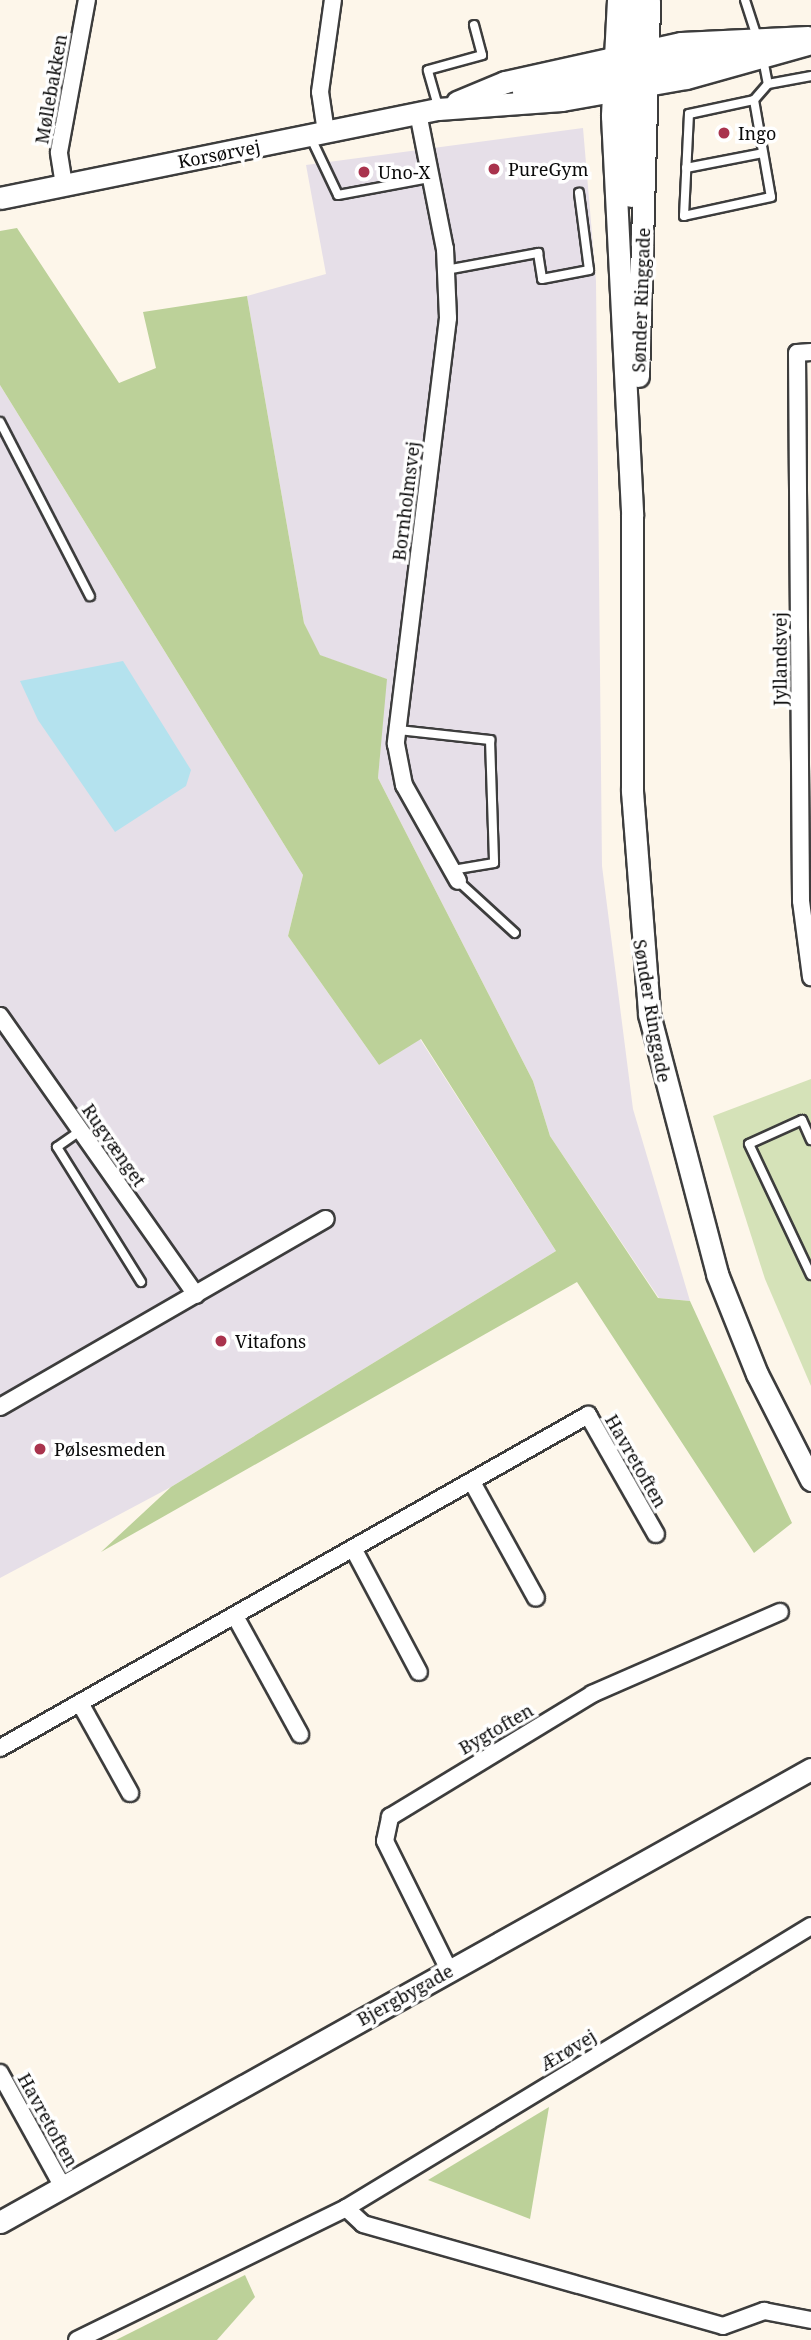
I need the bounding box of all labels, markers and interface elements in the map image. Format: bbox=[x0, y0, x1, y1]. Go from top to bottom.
street label: Møllebakken bbox=[31, 32, 71, 146]
place label: Ingo bbox=[738, 122, 776, 144]
marker: Ingo bbox=[716, 125, 732, 141]
street label: Korsørvej bbox=[176, 135, 262, 173]
place label: PureGym bbox=[508, 158, 588, 180]
place label: Uno-X bbox=[378, 161, 430, 183]
marker: PureGym bbox=[486, 161, 502, 177]
marker: Uno-X bbox=[356, 164, 372, 180]
street label: Sønder Ringgade bbox=[628, 227, 654, 373]
street label: Bornholmsvej bbox=[388, 440, 424, 562]
street label: Jyllandsvej bbox=[769, 612, 791, 706]
street label: Sønder Ringgade bbox=[629, 938, 675, 1084]
street label: Rugvænget bbox=[78, 1100, 150, 1190]
place label: Vitafons bbox=[235, 1330, 306, 1352]
marker: Vitafons bbox=[213, 1333, 229, 1349]
street label: Havretoften bbox=[601, 1411, 671, 1511]
place label: Pølsesmeden bbox=[54, 1438, 166, 1460]
marker: Pølsesmeden bbox=[32, 1441, 48, 1457]
street label: Bygtoften bbox=[455, 1699, 537, 1759]
street label: Bjergbygade bbox=[353, 1960, 457, 2030]
street label: Ærøvej bbox=[536, 2025, 600, 2075]
street label: Havretoften bbox=[13, 2069, 83, 2171]

